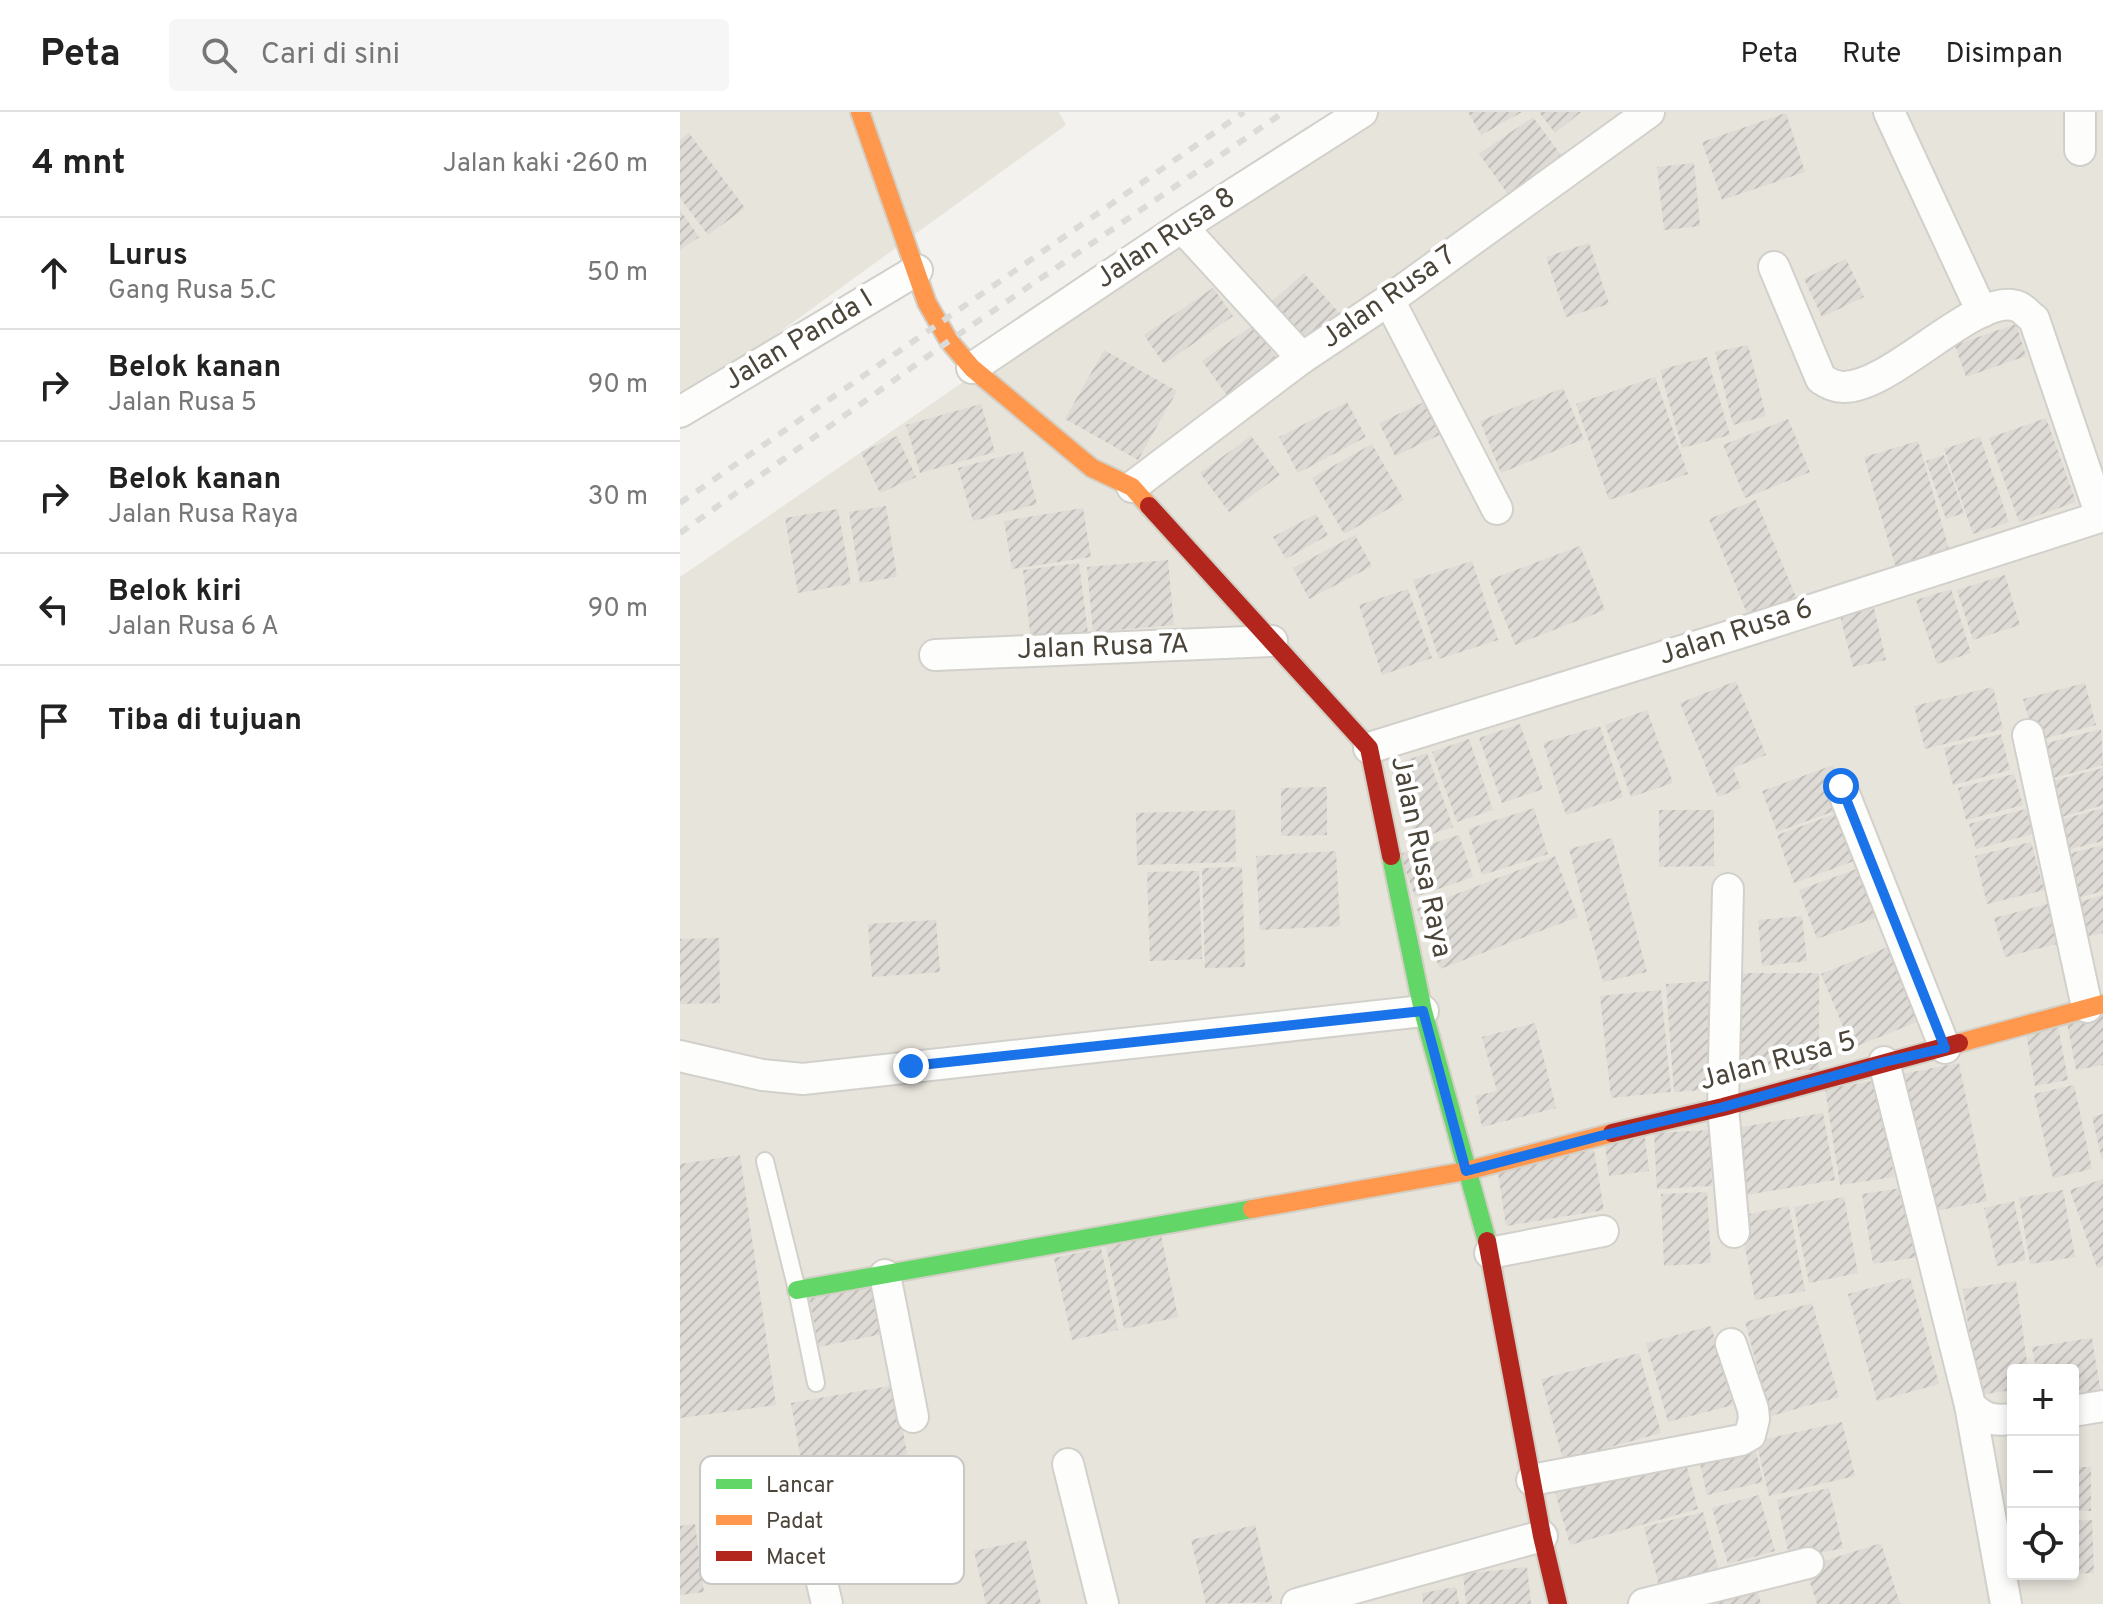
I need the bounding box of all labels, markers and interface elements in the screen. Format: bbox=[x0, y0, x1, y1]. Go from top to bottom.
search box bbox=[169, 19, 729, 91]
text: Peta bbox=[40, 31, 121, 80]
icon: search bbox=[197, 33, 241, 77]
text: Cari di sini bbox=[261, 37, 400, 74]
text: Peta bbox=[1741, 37, 1798, 73]
text: Rute bbox=[1842, 37, 1901, 73]
text: Disimpan bbox=[1945, 37, 2063, 73]
text: 4 mnt bbox=[32, 143, 125, 186]
text: Jalan kaki · 260 m bbox=[443, 148, 648, 181]
street label: Jalan Rusa 8 bbox=[1089, 180, 1243, 298]
text: Lurus bbox=[108, 238, 188, 275]
street label: Jalan Rusa 7 bbox=[1315, 238, 1463, 358]
icon: ahead bbox=[32, 251, 76, 295]
text: 50 m bbox=[587, 257, 648, 290]
text: Gang Rusa 5.C bbox=[108, 275, 277, 308]
street label: Jalan Panda I bbox=[718, 282, 880, 400]
text: Belok kanan bbox=[108, 350, 281, 387]
icon: right bbox=[32, 363, 76, 407]
text: 90 m bbox=[588, 369, 648, 402]
text: Jalan Rusa 5 bbox=[108, 387, 257, 420]
text: Belok kanan bbox=[108, 462, 281, 499]
icon: right bbox=[32, 475, 76, 519]
text: 30 m bbox=[588, 481, 648, 514]
text: Jalan Rusa Raya bbox=[108, 499, 298, 532]
text: Belok kiri bbox=[108, 574, 242, 611]
icon: left bbox=[32, 587, 76, 631]
street label: Jalan Rusa 6 bbox=[1655, 591, 1817, 675]
text: 90 m bbox=[588, 593, 648, 626]
text: Jalan Rusa 6 A bbox=[108, 611, 279, 644]
street label: Jalan Rusa 7A bbox=[1016, 627, 1190, 669]
icon: arrive bbox=[32, 699, 76, 743]
text: Tiba di tujuan bbox=[108, 703, 302, 740]
street label: Jalan Rusa Raya bbox=[1381, 753, 1459, 961]
route start bbox=[1823, 768, 1859, 804]
street label: Jalan Rusa 5 bbox=[1696, 1024, 1860, 1100]
route end bbox=[893, 1048, 929, 1084]
map controls bbox=[2007, 1364, 2079, 1580]
button: + bbox=[2007, 1364, 2079, 1436]
button: − bbox=[2007, 1436, 2079, 1508]
legend bbox=[700, 1456, 964, 1584]
text: Lancar bbox=[766, 1473, 835, 1500]
button: locate bbox=[2007, 1508, 2079, 1580]
text: Padat bbox=[766, 1509, 823, 1536]
text: Macet bbox=[766, 1545, 826, 1572]

